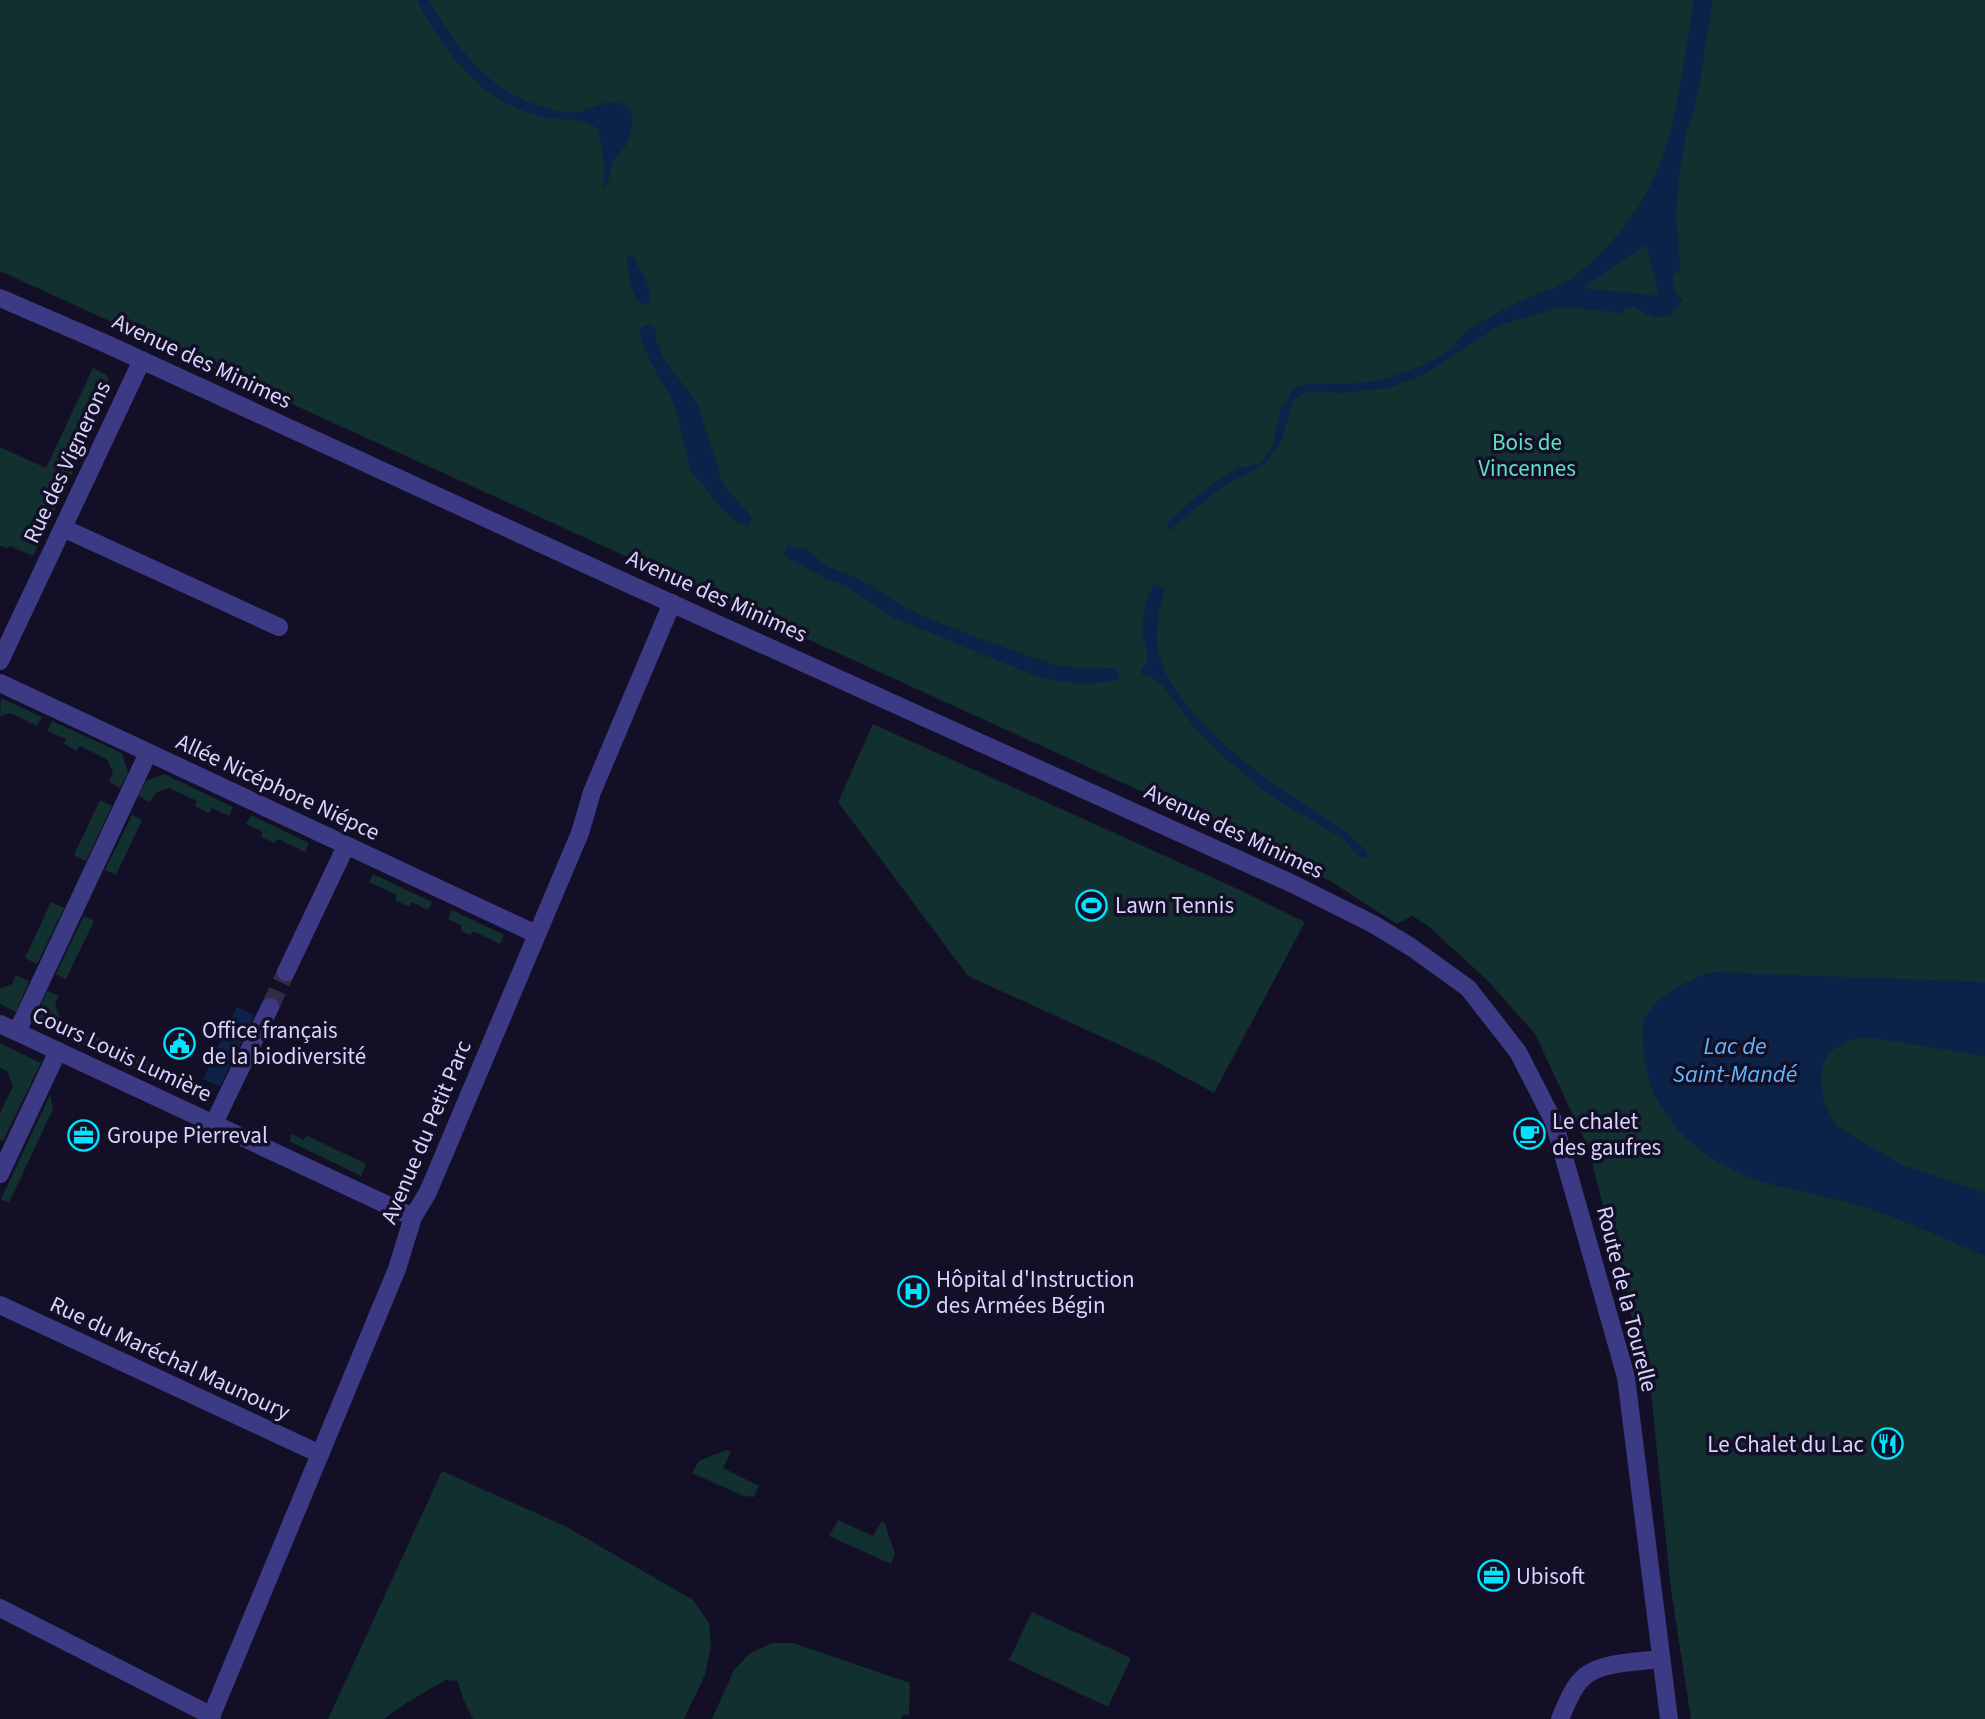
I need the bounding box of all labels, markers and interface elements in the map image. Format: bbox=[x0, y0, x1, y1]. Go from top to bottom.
street label: Avenue des Minimes bbox=[107, 305, 297, 417]
street label: Rue des Vignerons bbox=[15, 375, 119, 549]
park label: Bois de Vincennes bbox=[1478, 426, 1576, 485]
street label: Avenue des Minimes bbox=[621, 541, 813, 651]
street label: Allée Nicéphore Niépce bbox=[171, 725, 385, 849]
street label: Avenue des Minimes bbox=[1139, 775, 1329, 887]
sports icon: Lawn Tennis bbox=[1075, 888, 1109, 922]
place label: Lawn Tennis bbox=[1115, 889, 1234, 922]
street label: Cours Louis Lumière bbox=[27, 998, 217, 1110]
place label: Office français de la biodiversité bbox=[202, 1014, 366, 1073]
public building icon: Office français de la biodiversité bbox=[162, 1026, 196, 1060]
water label: Lac de Saint-Mandé bbox=[1673, 1029, 1798, 1092]
street label: Avenue du Petit Parc bbox=[372, 1035, 480, 1229]
place label: Le chalet des gaufres bbox=[1552, 1105, 1661, 1164]
cafe icon: Le chalet des gaufres bbox=[1512, 1117, 1546, 1151]
office icon: Groupe Pierreval bbox=[67, 1118, 101, 1152]
place label: Groupe Pierreval bbox=[107, 1119, 268, 1152]
street label: Route de la Tourelle bbox=[1588, 1203, 1666, 1395]
place label: Hôpital d'Instruction des Armées Bégin bbox=[936, 1263, 1135, 1322]
hospital icon: Hôpital d'Instruction des Armées Bégin bbox=[896, 1275, 930, 1309]
street label: Rue du Maréchal Maunoury bbox=[44, 1288, 296, 1428]
restaurant icon: Le Chalet du Lac bbox=[1870, 1427, 1904, 1461]
place label: Le Chalet du Lac bbox=[1707, 1428, 1864, 1461]
office icon: Ubisoft bbox=[1476, 1559, 1510, 1593]
place label: Ubisoft bbox=[1516, 1560, 1585, 1593]

